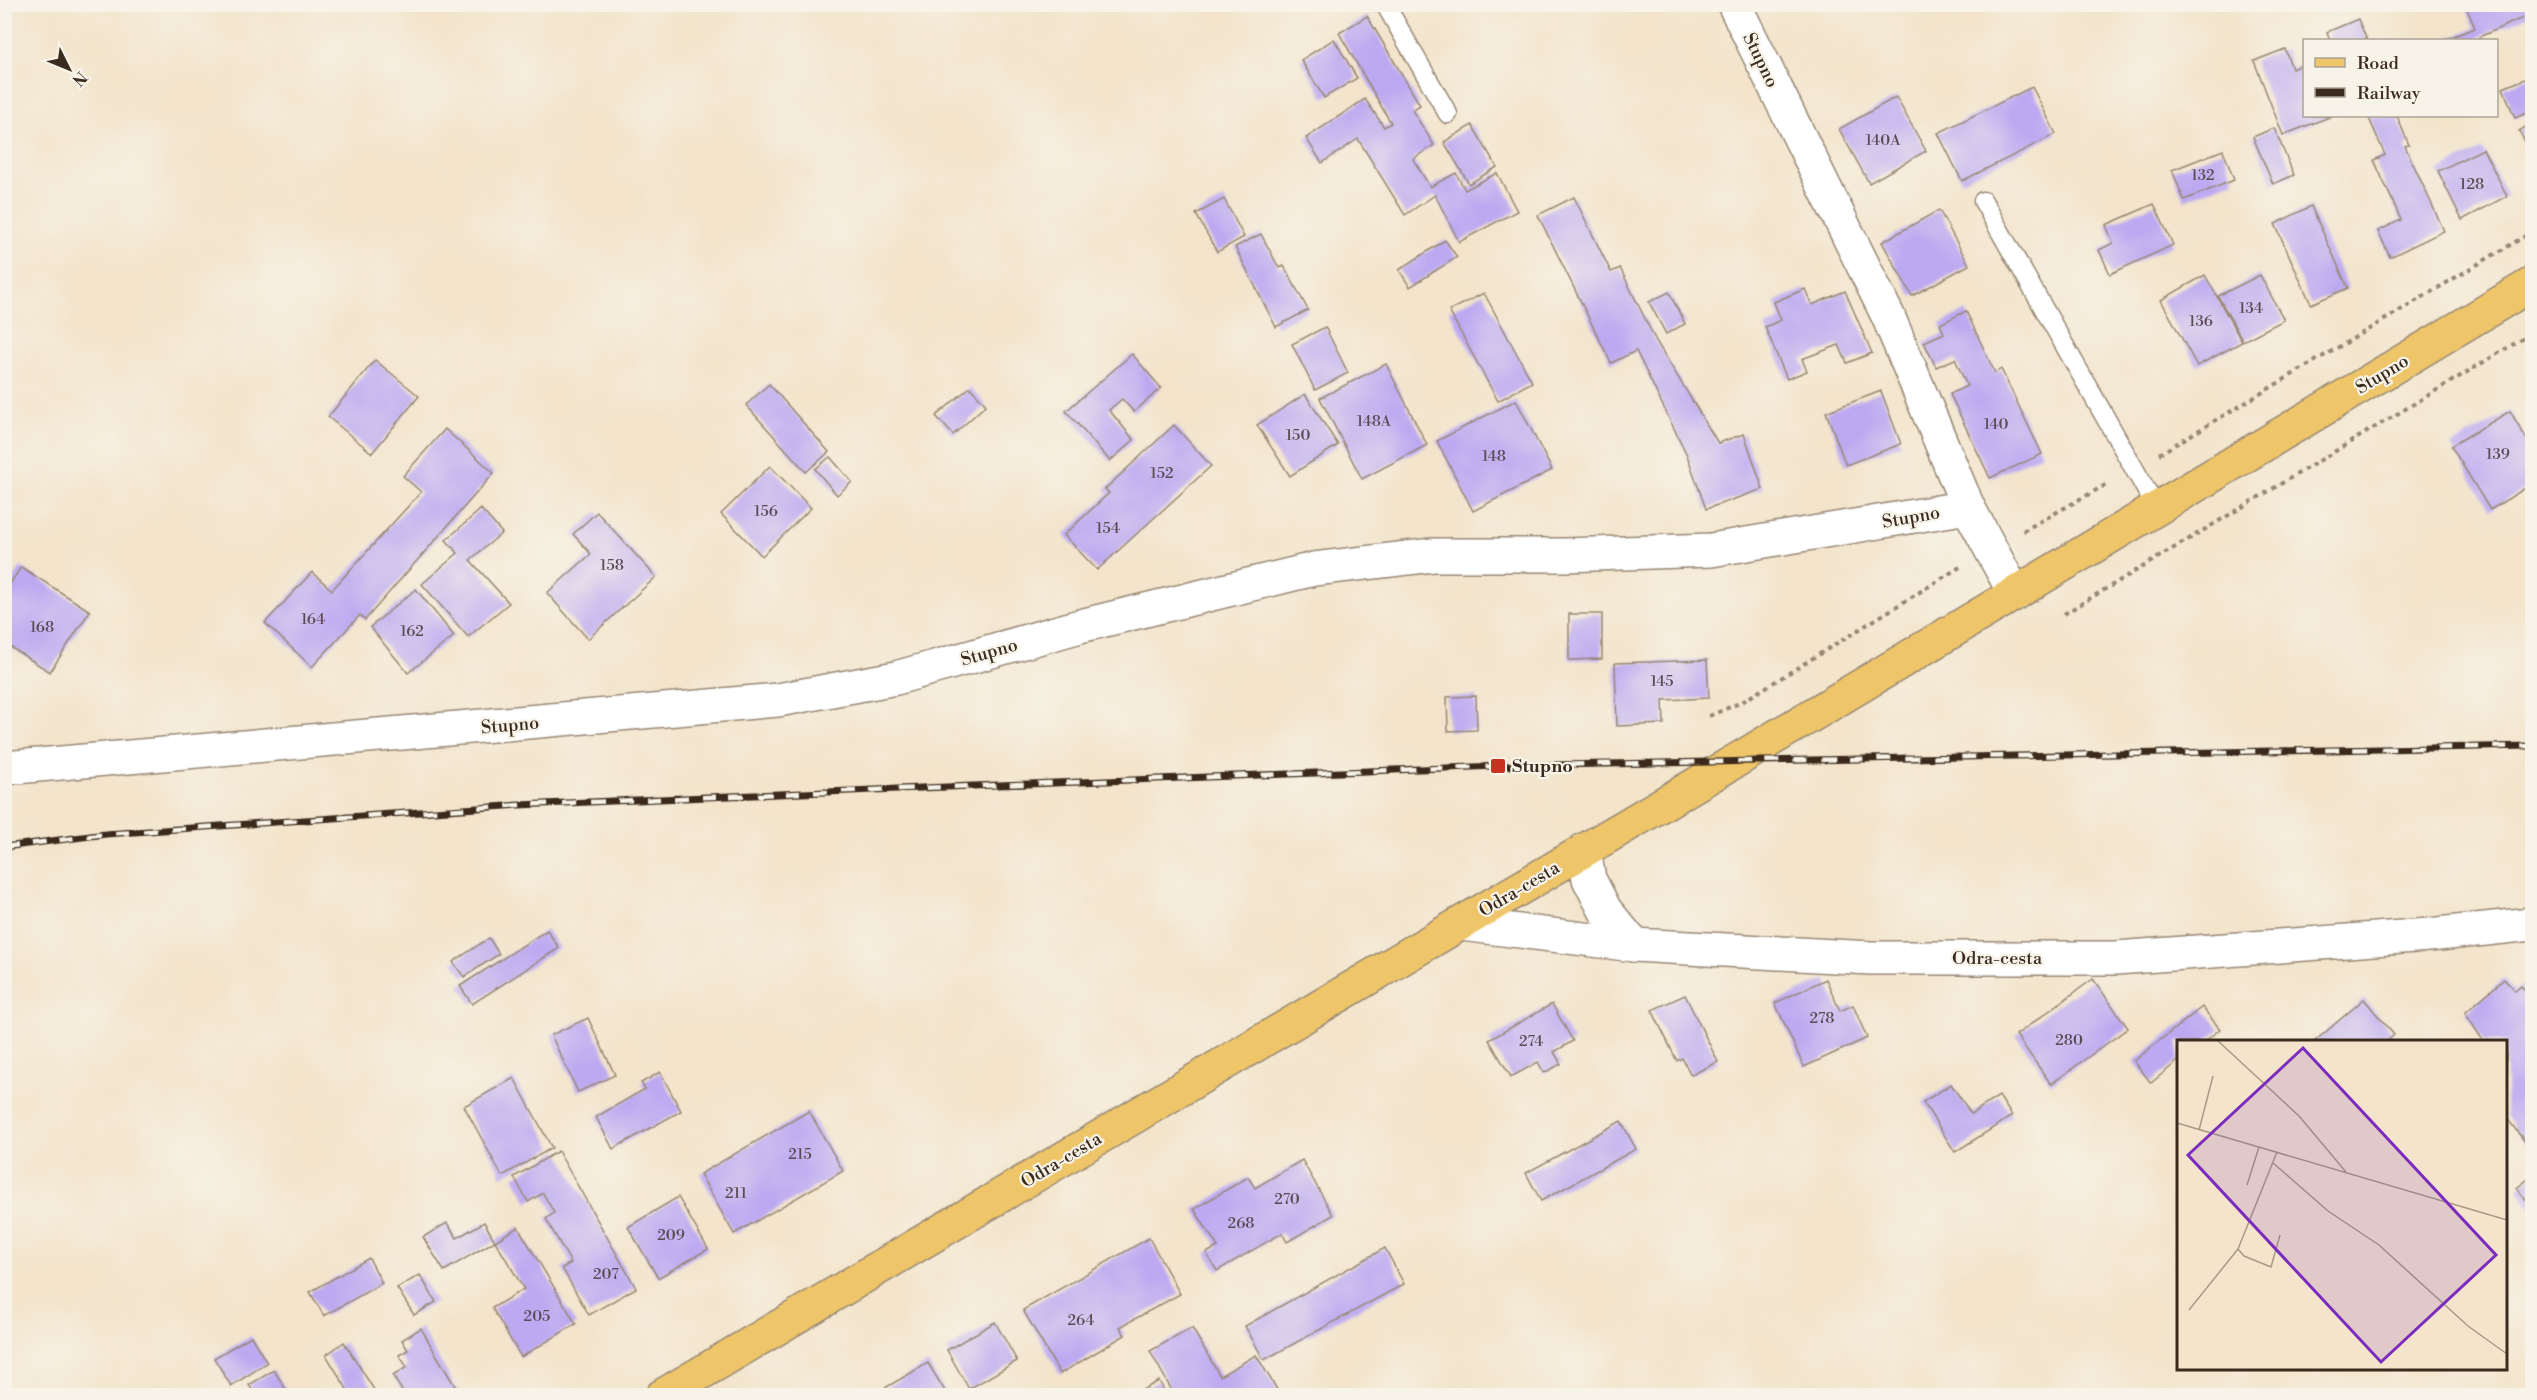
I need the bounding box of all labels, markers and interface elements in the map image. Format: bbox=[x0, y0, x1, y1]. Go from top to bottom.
street label: Stupno bbox=[1737, 29, 1784, 91]
north arrow bbox=[39, 39, 99, 99]
legend bbox=[2303, 39, 2498, 117]
text: Road bbox=[2357, 52, 2400, 75]
text: N bbox=[67, 67, 91, 90]
text: Railway bbox=[2357, 82, 2421, 105]
house number: 140A bbox=[1865, 131, 1901, 150]
house number: 132 bbox=[2191, 166, 2215, 185]
house number: 128 bbox=[2460, 175, 2484, 194]
house number: 134 bbox=[2239, 299, 2263, 318]
house number: 136 bbox=[2189, 312, 2213, 331]
street label: Stupno bbox=[2351, 350, 2413, 399]
house number: 148A bbox=[1357, 412, 1392, 431]
house number: 140 bbox=[1984, 415, 2008, 434]
house number: 150 bbox=[1286, 426, 1310, 445]
house number: 139 bbox=[2486, 445, 2510, 464]
house number: 148 bbox=[1482, 447, 1506, 466]
house number: 152 bbox=[1150, 464, 1174, 483]
street label: Stupno bbox=[1880, 501, 1942, 534]
house number: 156 bbox=[754, 502, 778, 521]
house number: 154 bbox=[1096, 519, 1120, 538]
house number: 158 bbox=[600, 556, 624, 575]
house number: 164 bbox=[301, 610, 325, 629]
house number: 168 bbox=[30, 618, 54, 637]
house number: 162 bbox=[400, 622, 424, 641]
street label: Stupno bbox=[958, 633, 1020, 672]
house number: 145 bbox=[1650, 672, 1674, 691]
street label: Stupno bbox=[480, 712, 540, 739]
place label: Stupno bbox=[1512, 755, 1573, 778]
marker: Stupno bbox=[1489, 757, 1507, 775]
street label: Odra-cesta bbox=[1475, 856, 1565, 923]
street label: Odra-cesta bbox=[1952, 947, 2043, 970]
house number: 278 bbox=[1810, 1009, 1834, 1028]
house number: 280 bbox=[2055, 1031, 2083, 1050]
house number: 274 bbox=[1519, 1032, 1543, 1051]
inset map bbox=[2177, 1040, 2507, 1370]
street label: Odra-cesta bbox=[1017, 1127, 1107, 1194]
house number: 215 bbox=[788, 1145, 812, 1164]
house number: 211 bbox=[725, 1184, 748, 1203]
house number: 270 bbox=[1274, 1190, 1300, 1209]
house number: 268 bbox=[1228, 1214, 1254, 1233]
house number: 209 bbox=[657, 1226, 685, 1245]
house number: 207 bbox=[593, 1265, 619, 1284]
house number: 205 bbox=[524, 1307, 550, 1326]
house number: 264 bbox=[1068, 1311, 1095, 1330]

